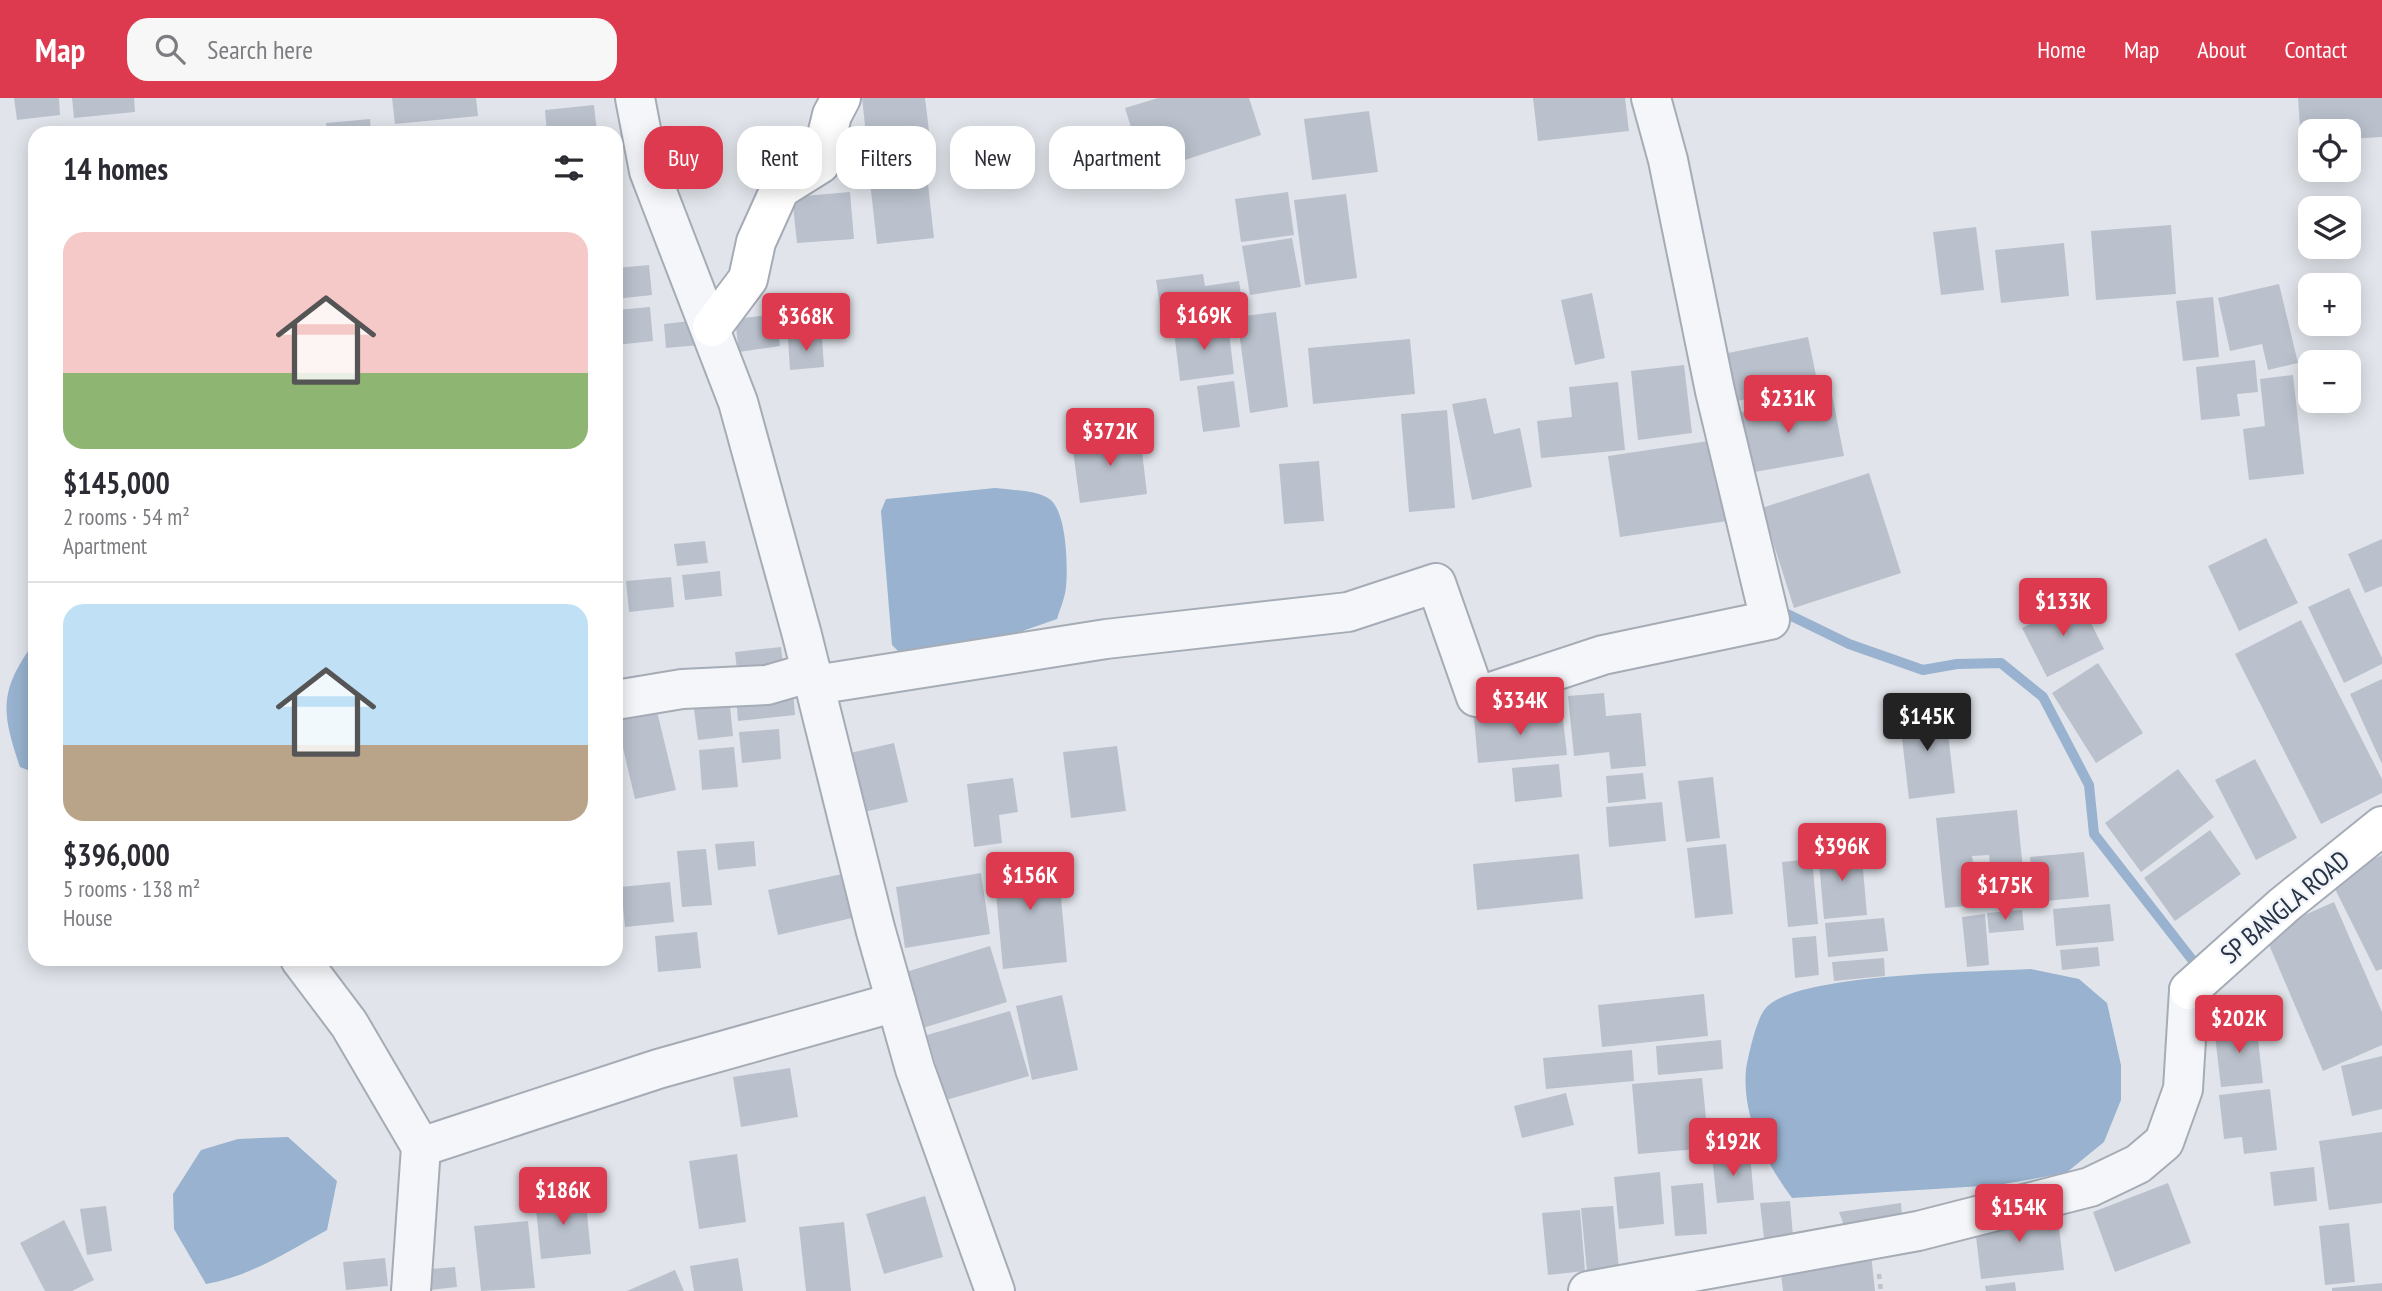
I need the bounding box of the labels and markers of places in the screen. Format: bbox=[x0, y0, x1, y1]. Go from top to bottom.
pin: $169K bbox=[1155, 292, 1253, 352]
pin: $368K bbox=[757, 294, 855, 353]
pin: $231K bbox=[1739, 376, 1837, 435]
pin: $372K bbox=[1061, 408, 1159, 468]
pin: $133K bbox=[2014, 578, 2112, 638]
pin: $334K bbox=[1471, 678, 1569, 737]
pin: $145K bbox=[1878, 694, 1976, 753]
pin: $396K bbox=[1793, 824, 1891, 883]
pin: $156K bbox=[981, 852, 1079, 912]
pin: $175K bbox=[1956, 862, 2054, 922]
pin: $202K bbox=[2190, 996, 2288, 1055]
pin: $192K bbox=[1684, 1118, 1782, 1178]
pin: $186K bbox=[514, 1168, 612, 1227]
pin: $154K bbox=[1970, 1184, 2068, 1244]

